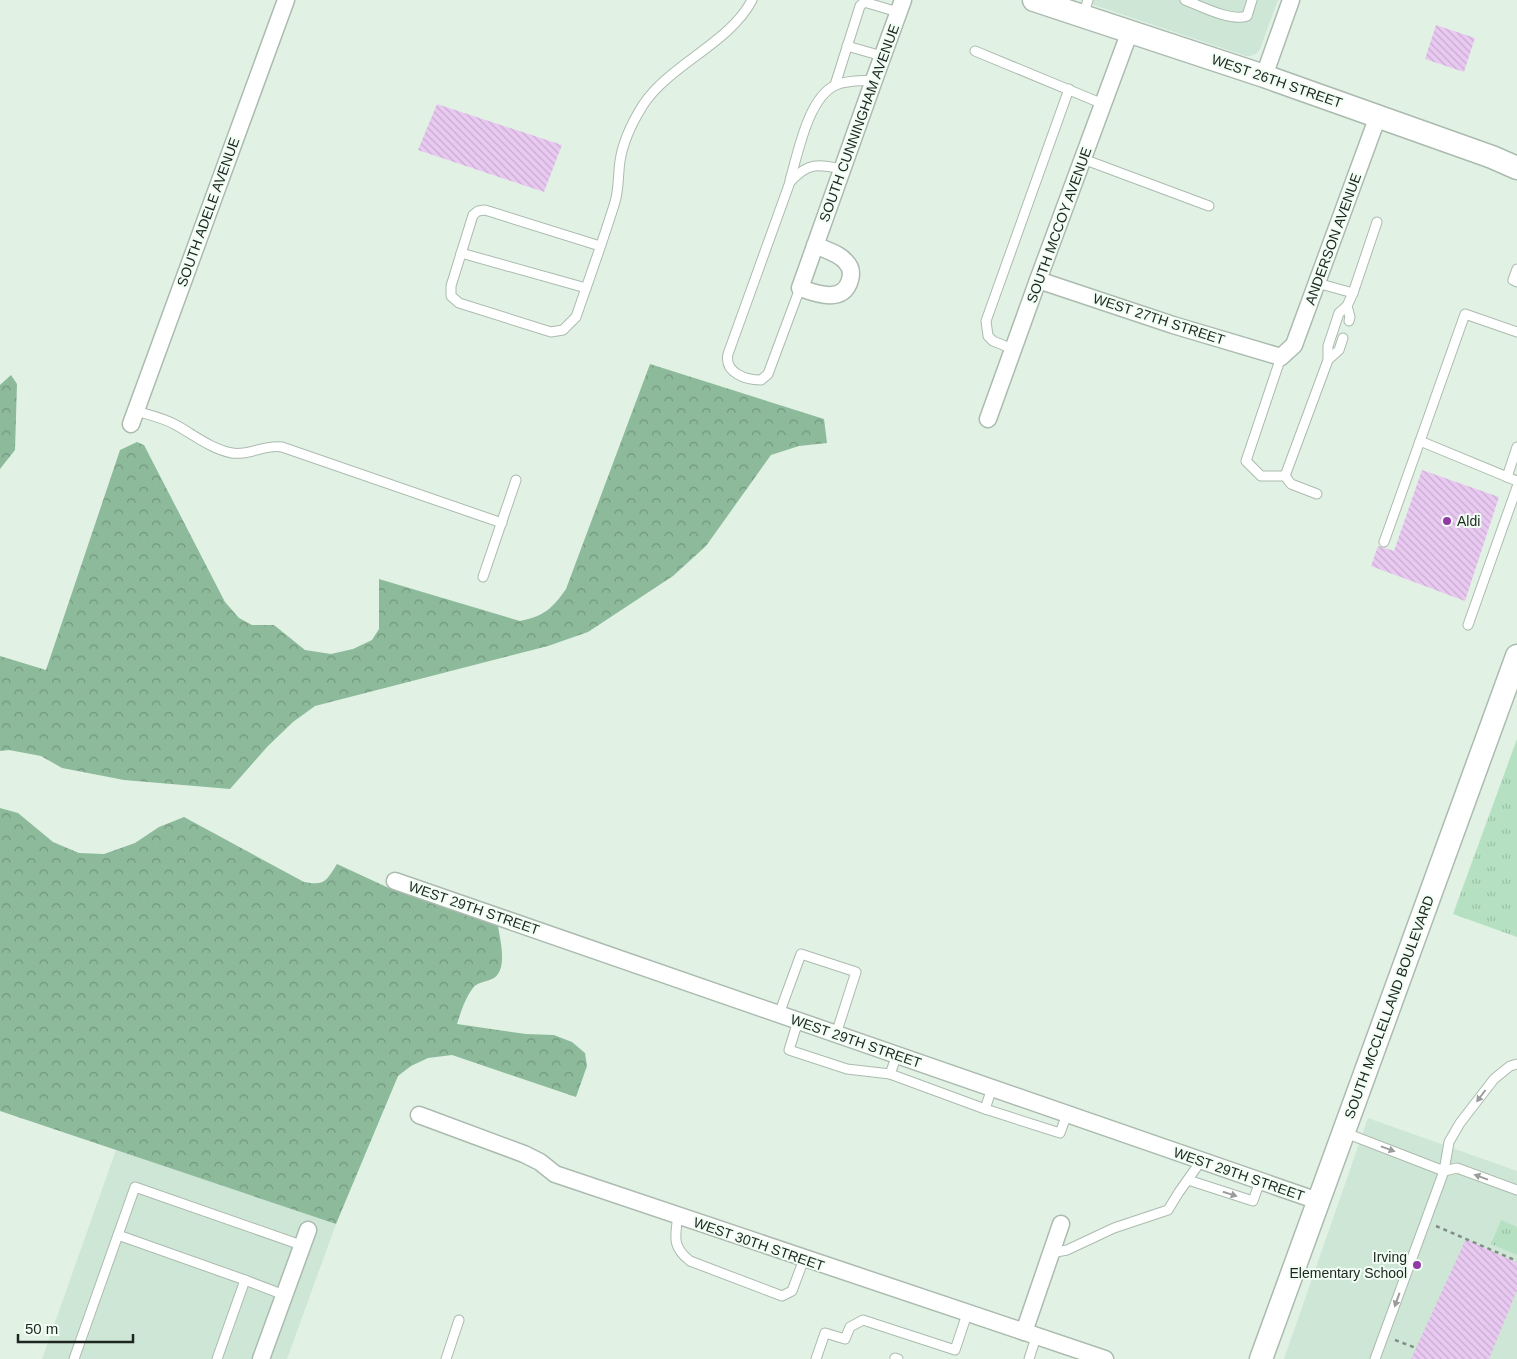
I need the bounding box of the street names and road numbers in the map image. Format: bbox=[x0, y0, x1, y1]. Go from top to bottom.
street label: SOUTH CUNNINGHAM AVENUE bbox=[816, 22, 902, 224]
street label: WEST 26TH STREET bbox=[1209, 51, 1345, 111]
street label: SOUTH ADELE AVENUE bbox=[174, 135, 242, 289]
street label: SOUTH MCCOY AVENUE bbox=[1023, 145, 1095, 305]
street label: ANDERSON AVENUE bbox=[1302, 171, 1364, 307]
street label: WEST 27TH STREET bbox=[1091, 290, 1227, 348]
street label: WEST 29TH STREET bbox=[406, 878, 542, 938]
street label: SOUTH MCCLELLAND BOULEVARD bbox=[1341, 893, 1437, 1121]
street label: WEST 29TH STREET bbox=[788, 1011, 924, 1071]
street label: WEST 29TH STREET bbox=[1171, 1144, 1307, 1204]
street label: WEST 30TH STREET bbox=[691, 1214, 827, 1274]

